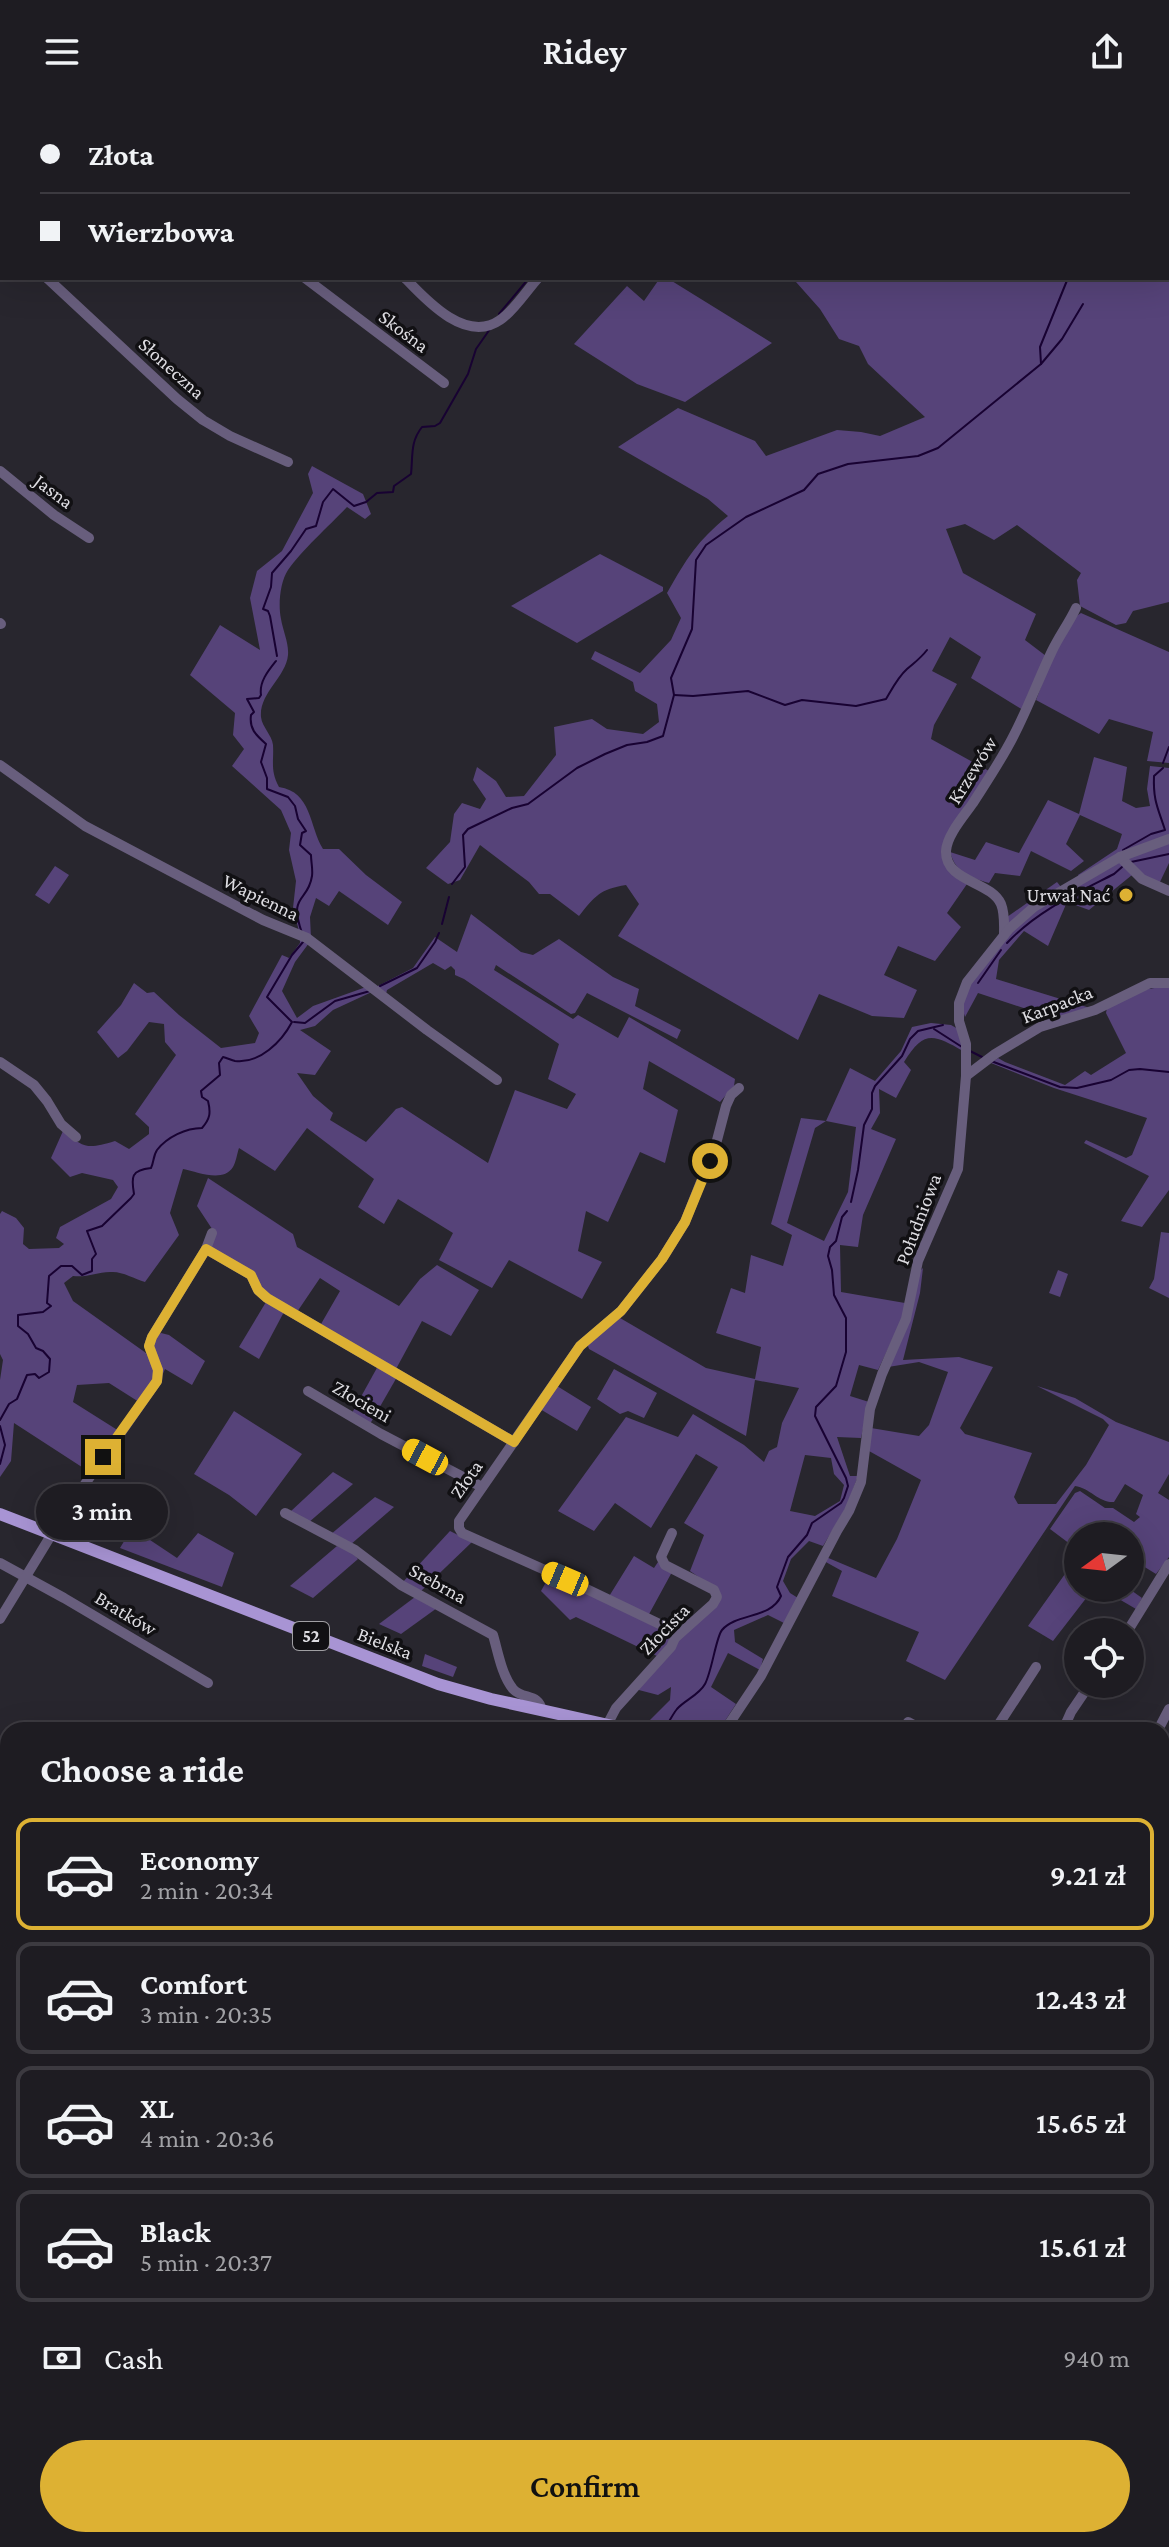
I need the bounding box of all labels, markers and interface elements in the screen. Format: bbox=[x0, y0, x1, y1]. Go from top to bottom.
icon: menu bbox=[40, 30, 84, 74]
icon: share bbox=[1085, 30, 1129, 74]
text: Ridey bbox=[543, 32, 627, 72]
text: Złota bbox=[88, 138, 154, 171]
text: Wierzbowa bbox=[88, 215, 234, 248]
street label: Skośna bbox=[375, 305, 433, 357]
street label: Słoneczna bbox=[135, 333, 209, 403]
street label: Jasna bbox=[28, 468, 78, 514]
street label: Krzewów bbox=[943, 732, 1001, 808]
street label: Wapienna bbox=[219, 869, 303, 926]
place label: Urwał Nać bbox=[1026, 884, 1111, 906]
marker: Urwał Nać bbox=[1117, 886, 1135, 904]
street label: Karpacka bbox=[1018, 980, 1096, 1029]
route start bbox=[692, 1143, 728, 1179]
street label: Południowa bbox=[891, 1170, 945, 1268]
street label: Złocieni bbox=[329, 1376, 395, 1426]
car bbox=[398, 1435, 452, 1479]
route end bbox=[85, 1439, 121, 1475]
street label: Złota bbox=[445, 1456, 487, 1502]
callout: 3 min bbox=[37, 1485, 169, 1541]
text: 3 min bbox=[72, 1497, 132, 1526]
north arrow bbox=[1064, 1522, 1144, 1602]
map controls bbox=[1064, 1522, 1144, 1698]
street label: Srebrna bbox=[406, 1558, 470, 1608]
car bbox=[538, 1559, 592, 1599]
street label: Bratków bbox=[91, 1586, 161, 1640]
street label: Złocista bbox=[634, 1599, 694, 1659]
button: locate bbox=[1064, 1618, 1144, 1698]
road number: 52 bbox=[293, 1622, 329, 1650]
street label: Bielska bbox=[355, 1623, 415, 1663]
text: Choose a ride bbox=[40, 1750, 244, 1790]
icon: car bbox=[44, 1838, 116, 1910]
text: Economy bbox=[140, 1843, 259, 1876]
text: 9.21 zł bbox=[1050, 1858, 1126, 1891]
text: 2 min · 20:34 bbox=[140, 1876, 274, 1905]
icon: car bbox=[44, 1962, 116, 2034]
text: Comfort bbox=[140, 1967, 247, 2000]
text: 12.43 zł bbox=[1036, 1982, 1126, 2015]
text: 3 min · 20:35 bbox=[140, 2000, 273, 2029]
icon: car bbox=[44, 2086, 116, 2158]
text: XL bbox=[140, 2091, 174, 2124]
text: 15.65 zł bbox=[1036, 2106, 1126, 2139]
text: 4 min · 20:36 bbox=[140, 2124, 274, 2153]
icon: car bbox=[44, 2210, 116, 2282]
text: Black bbox=[140, 2215, 211, 2248]
text: 15.61 zł bbox=[1039, 2230, 1126, 2263]
text: 5 min · 20:37 bbox=[140, 2248, 272, 2277]
icon: cash bbox=[40, 2336, 84, 2380]
text: Cash bbox=[104, 2342, 163, 2375]
text: 940 m bbox=[1063, 2344, 1130, 2373]
button: Confirm bbox=[40, 2440, 1130, 2532]

